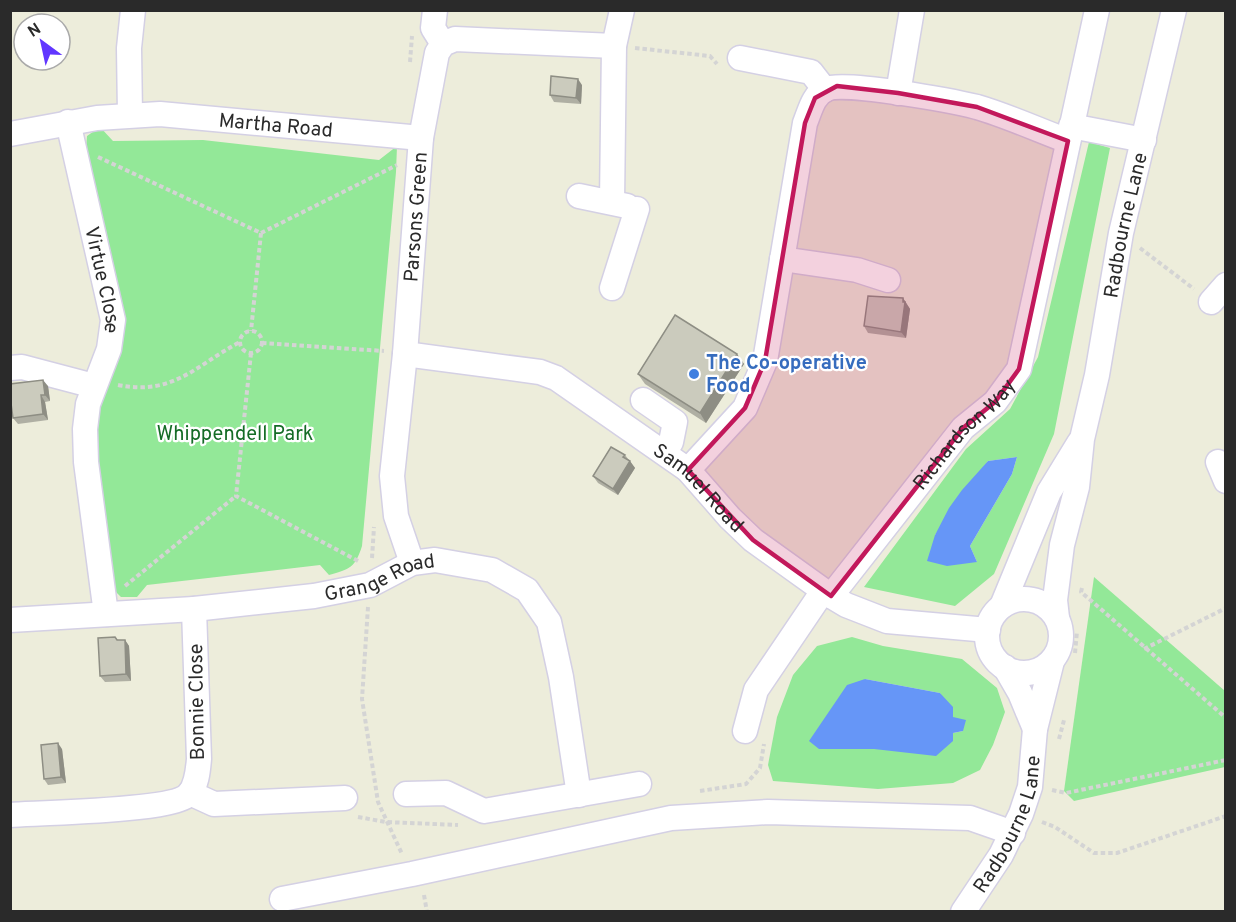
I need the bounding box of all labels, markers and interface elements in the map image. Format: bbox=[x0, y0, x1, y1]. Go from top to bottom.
north arrow bbox=[12, 12, 72, 72]
text: N bbox=[25, 20, 45, 43]
street label: Martha Road bbox=[218, 108, 334, 145]
street label: Radbourne Lane bbox=[1099, 150, 1155, 300]
street label: Parsons Green bbox=[399, 151, 435, 283]
street label: Virtue Close bbox=[77, 224, 124, 335]
place label: The Co-operative Food bbox=[706, 351, 867, 400]
marker: The Co-operative Food bbox=[687, 367, 701, 381]
street label: Richardson Way bbox=[908, 374, 1023, 496]
park label: Whippendell Park bbox=[157, 422, 313, 448]
street label: Samuel Road bbox=[647, 439, 748, 539]
street label: Grange Road bbox=[322, 549, 436, 609]
street label: Bonnie Close bbox=[184, 643, 212, 761]
street label: Radbourne Lane bbox=[968, 755, 1048, 899]

